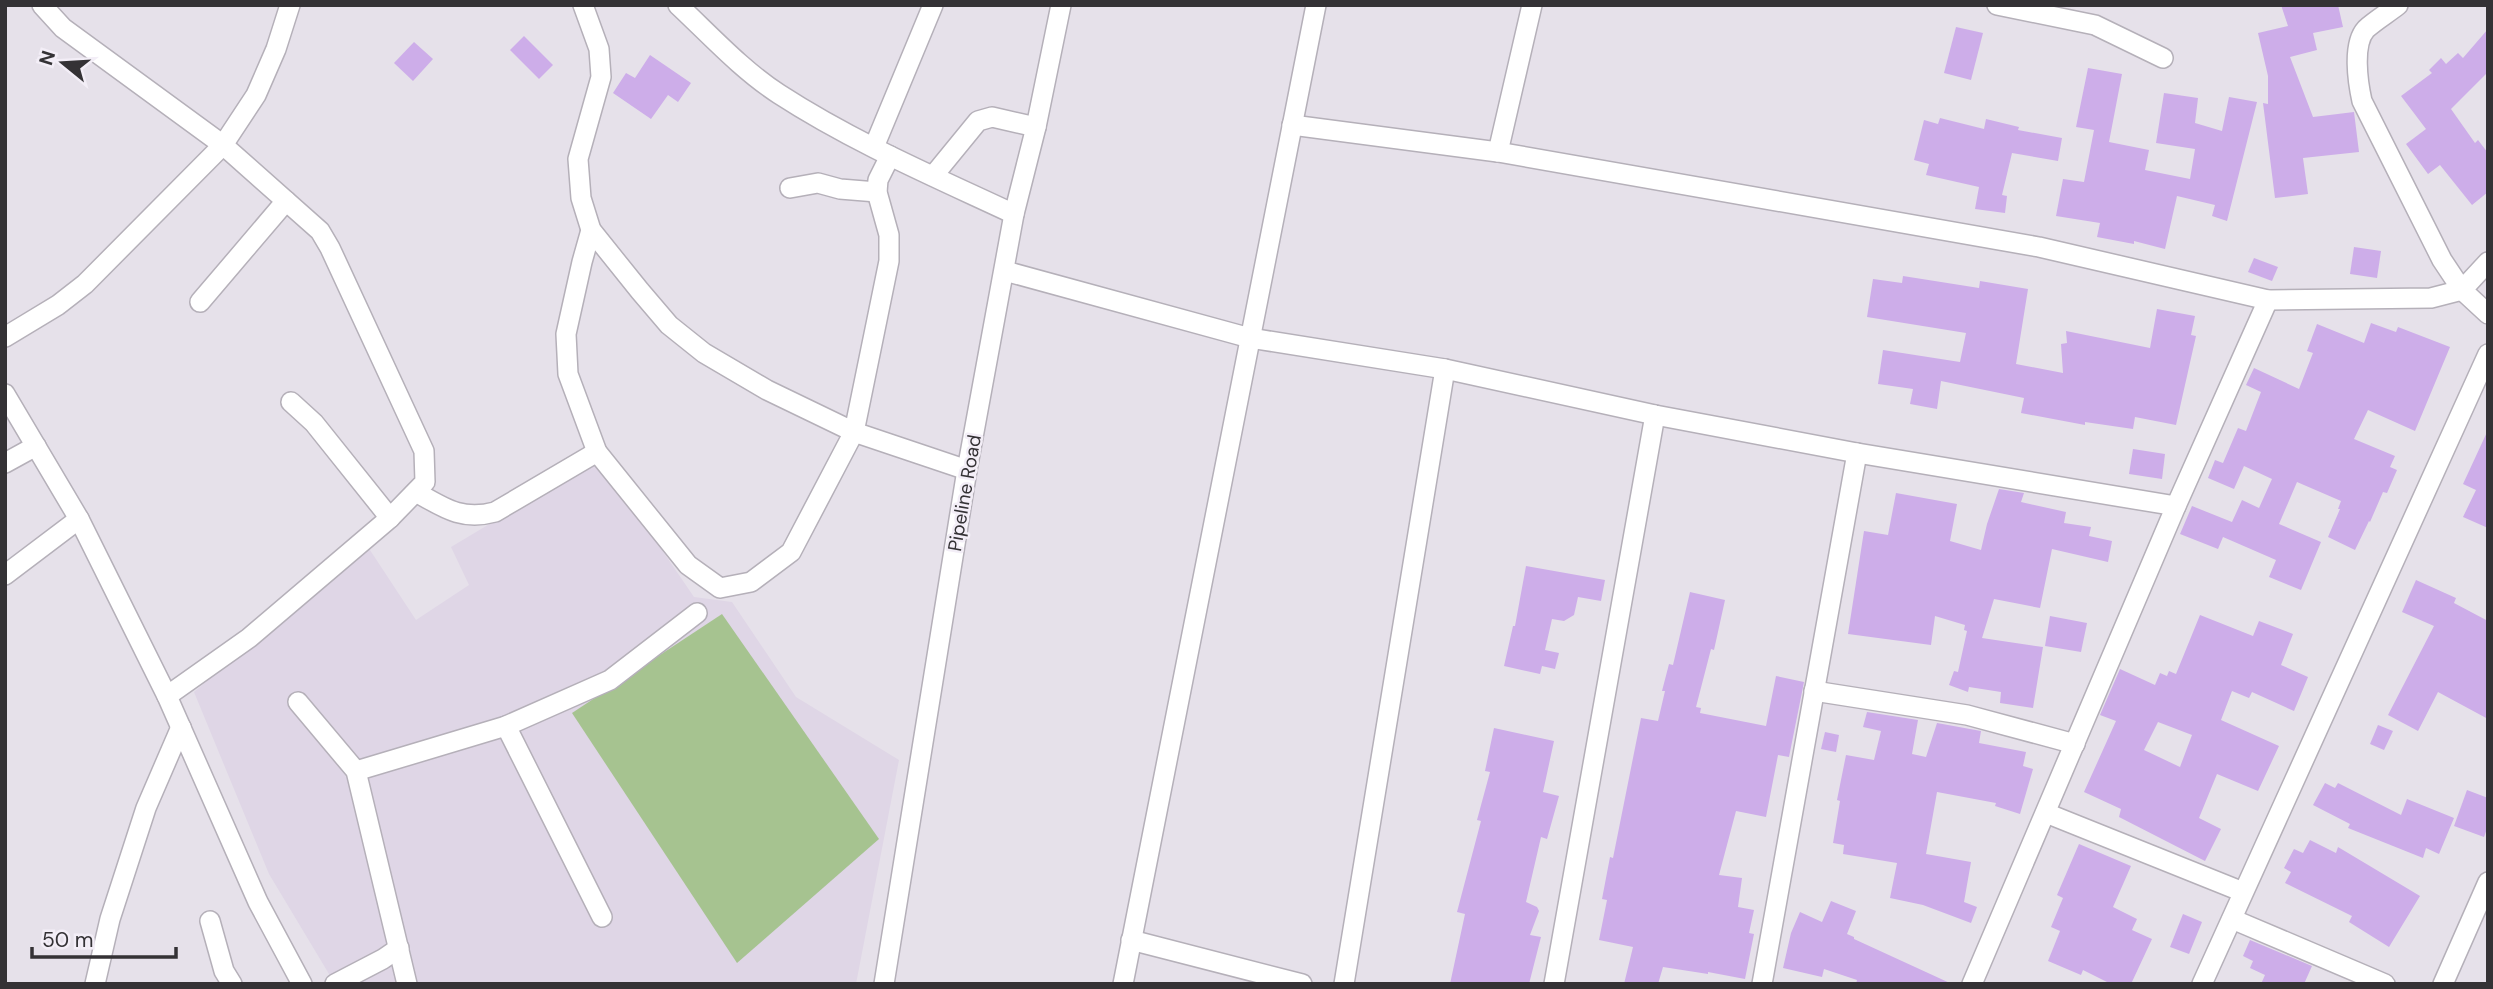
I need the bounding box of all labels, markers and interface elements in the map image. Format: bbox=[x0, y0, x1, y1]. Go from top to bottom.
north arrow bbox=[28, 28, 98, 98]
text: N bbox=[33, 47, 61, 68]
street label: Pipeline Road bbox=[942, 433, 987, 553]
scale bar bbox=[32, 916, 175, 960]
text: 50 m bbox=[42, 926, 93, 954]

